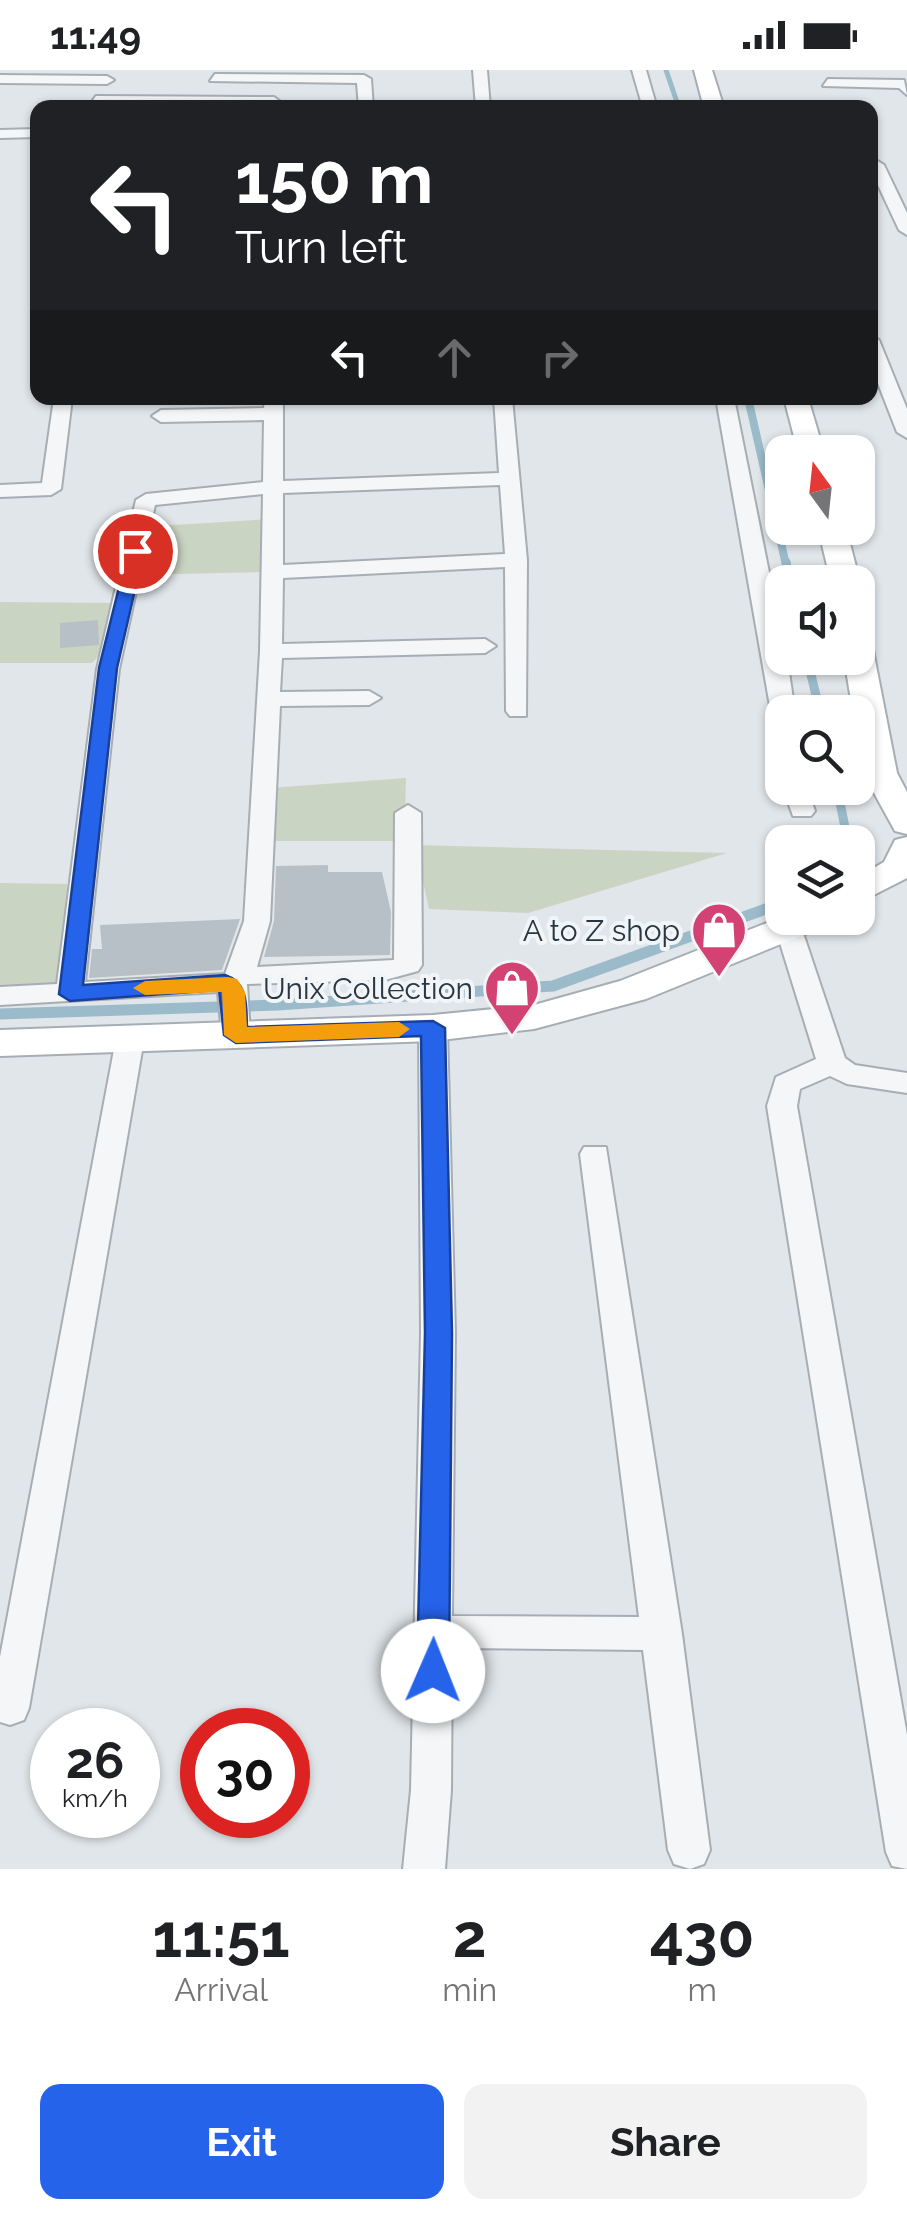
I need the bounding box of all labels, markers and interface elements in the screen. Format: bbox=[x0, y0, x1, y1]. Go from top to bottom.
text: 11:49 bbox=[50, 13, 141, 58]
text: 150 m bbox=[235, 137, 433, 219]
icon: left bbox=[70, 140, 200, 270]
text: Turn left bbox=[235, 221, 407, 274]
icon: left bbox=[322, 330, 377, 385]
icon: ahead bbox=[427, 330, 482, 385]
icon: right bbox=[532, 330, 587, 385]
north arrow bbox=[765, 435, 875, 545]
map controls bbox=[765, 435, 875, 935]
pin bbox=[93, 509, 178, 594]
icon: arrive bbox=[108, 524, 163, 579]
button: sound bbox=[765, 565, 875, 675]
button: search bbox=[765, 695, 875, 805]
button: layers bbox=[765, 825, 875, 935]
shop icon: A to Z shop bbox=[689, 900, 749, 979]
place label: A to Z shop bbox=[523, 913, 680, 948]
shop icon: Unix Collection bbox=[482, 958, 542, 1037]
place label: Unix Collection bbox=[263, 971, 473, 1006]
position arrow bbox=[381, 1619, 485, 1723]
speed limit sign: 30 bbox=[180, 1708, 310, 1838]
text: 26 bbox=[66, 1731, 124, 1790]
text: km/h bbox=[62, 1783, 128, 1813]
text: 11:51 bbox=[153, 1901, 290, 1971]
text: 2 bbox=[453, 1901, 487, 1971]
text: 430 bbox=[650, 1901, 754, 1971]
text: Arrival bbox=[174, 1971, 268, 2008]
text: min bbox=[442, 1971, 497, 2008]
text: m bbox=[687, 1971, 717, 2008]
button: Exit bbox=[40, 2084, 444, 2199]
button: Share bbox=[464, 2084, 867, 2199]

